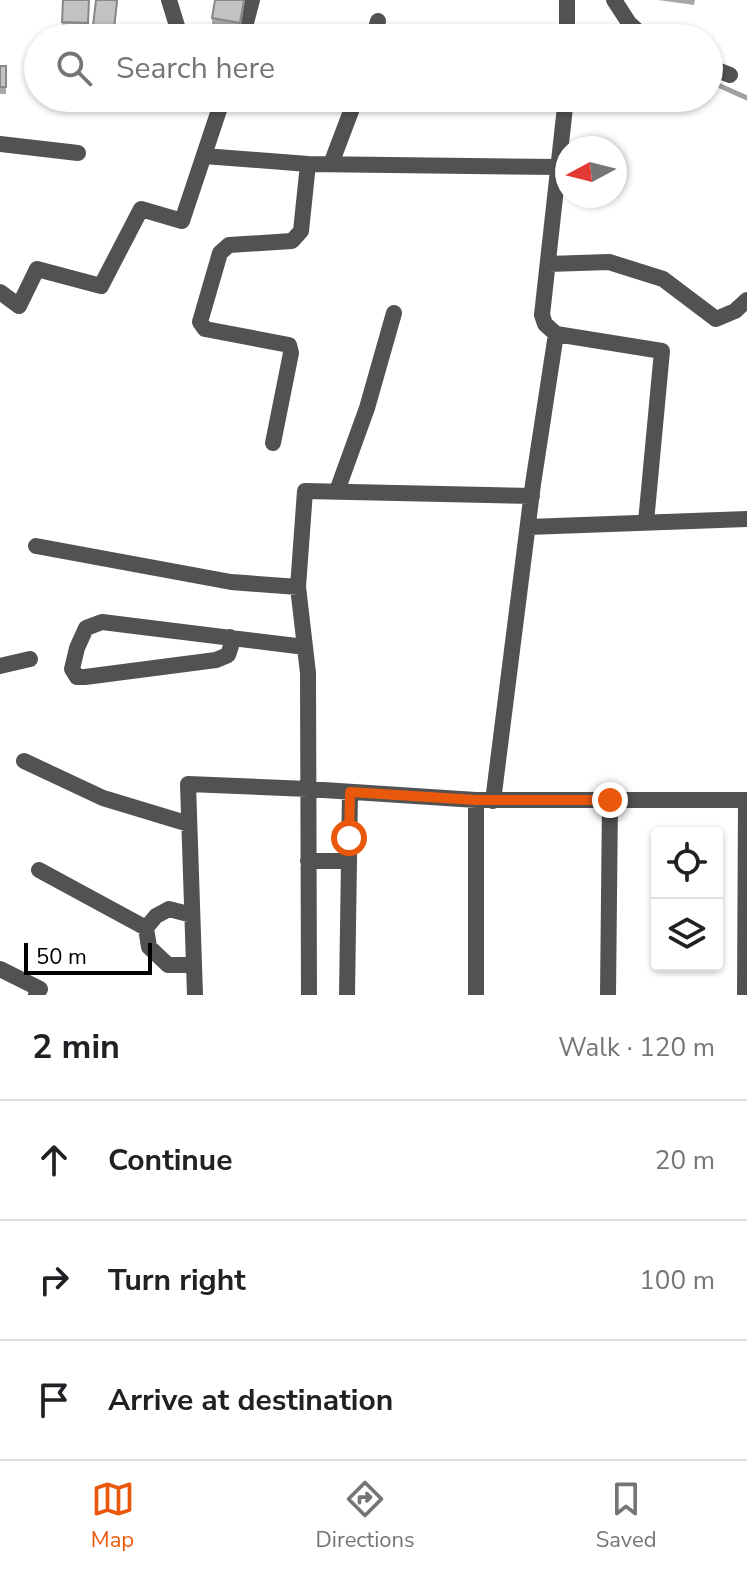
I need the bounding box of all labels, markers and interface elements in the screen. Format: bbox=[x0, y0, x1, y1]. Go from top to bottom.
search box bbox=[24, 24, 723, 112]
icon: search bbox=[52, 46, 96, 90]
text: Search here bbox=[116, 48, 275, 89]
north arrow bbox=[555, 136, 627, 208]
route end bbox=[592, 782, 628, 818]
route start bbox=[331, 820, 367, 856]
map controls bbox=[651, 827, 723, 971]
button: locate bbox=[651, 827, 723, 899]
button: layers bbox=[651, 899, 723, 971]
scale bar bbox=[24, 939, 152, 975]
text: 50 m bbox=[36, 942, 87, 972]
text: 2 min bbox=[32, 1024, 120, 1070]
text: Walk · 120 m bbox=[558, 1030, 715, 1065]
icon: ahead bbox=[32, 1138, 76, 1182]
text: Continue bbox=[108, 1140, 233, 1181]
text: 20 m bbox=[655, 1143, 715, 1178]
icon: right bbox=[32, 1258, 76, 1302]
text: Turn right bbox=[108, 1260, 246, 1301]
text: 100 m bbox=[639, 1263, 715, 1298]
icon: arrive bbox=[32, 1378, 76, 1422]
text: Arrive at destination bbox=[108, 1380, 393, 1421]
tab: Map bbox=[91, 1477, 135, 1555]
tab: Directions bbox=[316, 1477, 415, 1555]
tab: Saved bbox=[596, 1477, 656, 1555]

